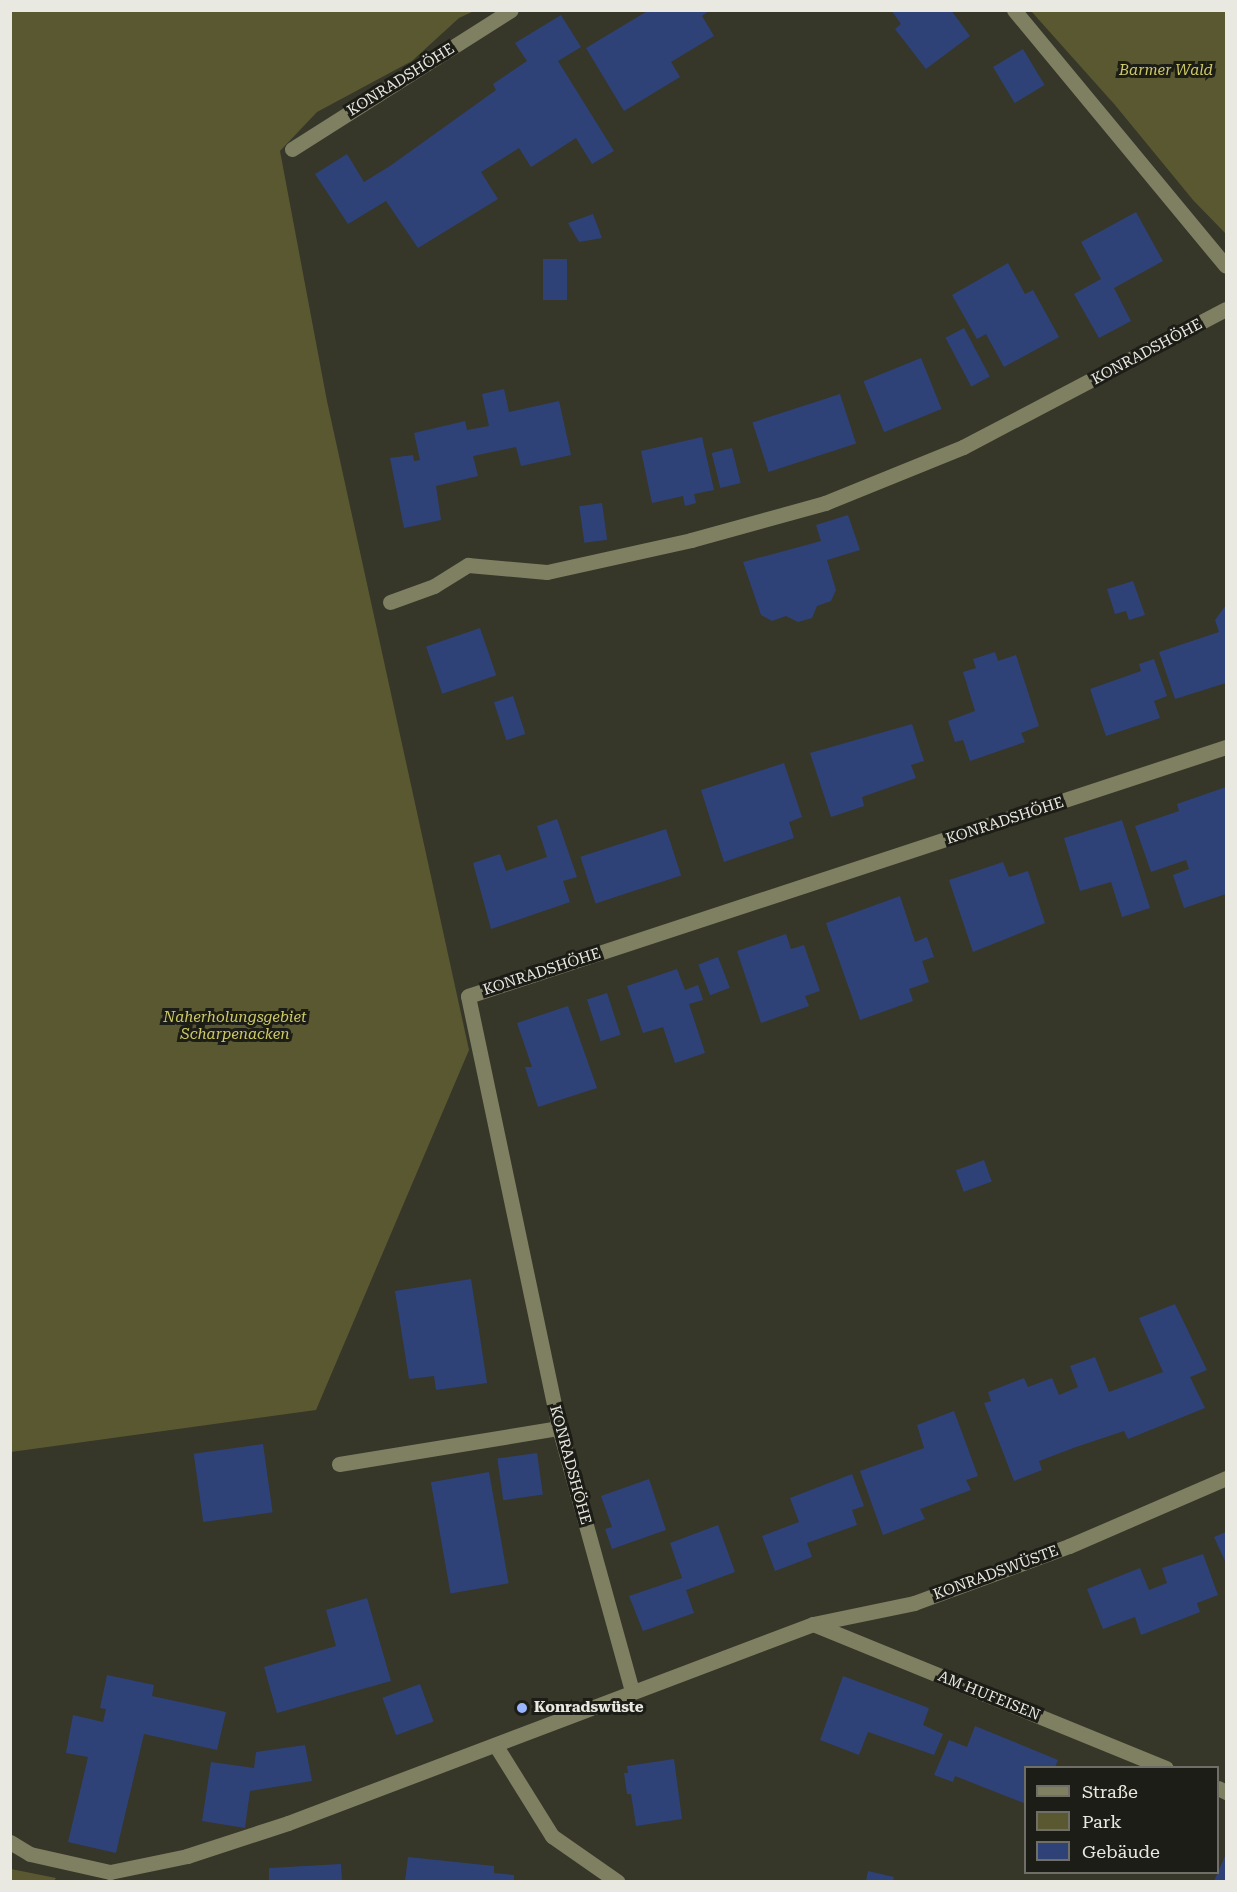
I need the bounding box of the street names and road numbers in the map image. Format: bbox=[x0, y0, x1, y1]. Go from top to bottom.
street label: KONRADSHÖHE bbox=[344, 40, 458, 120]
street label: KONRADSHÖHE bbox=[1089, 315, 1205, 389]
street label: KONRADSHÖHE bbox=[944, 793, 1066, 849]
street label: KONRADSHÖHE bbox=[481, 944, 603, 1000]
street label: KONRADSHÖHE bbox=[545, 1403, 595, 1527]
street label: KONRADSWÜSTE bbox=[931, 1542, 1061, 1604]
street label: AM HUFEISEN bbox=[935, 1667, 1043, 1725]

